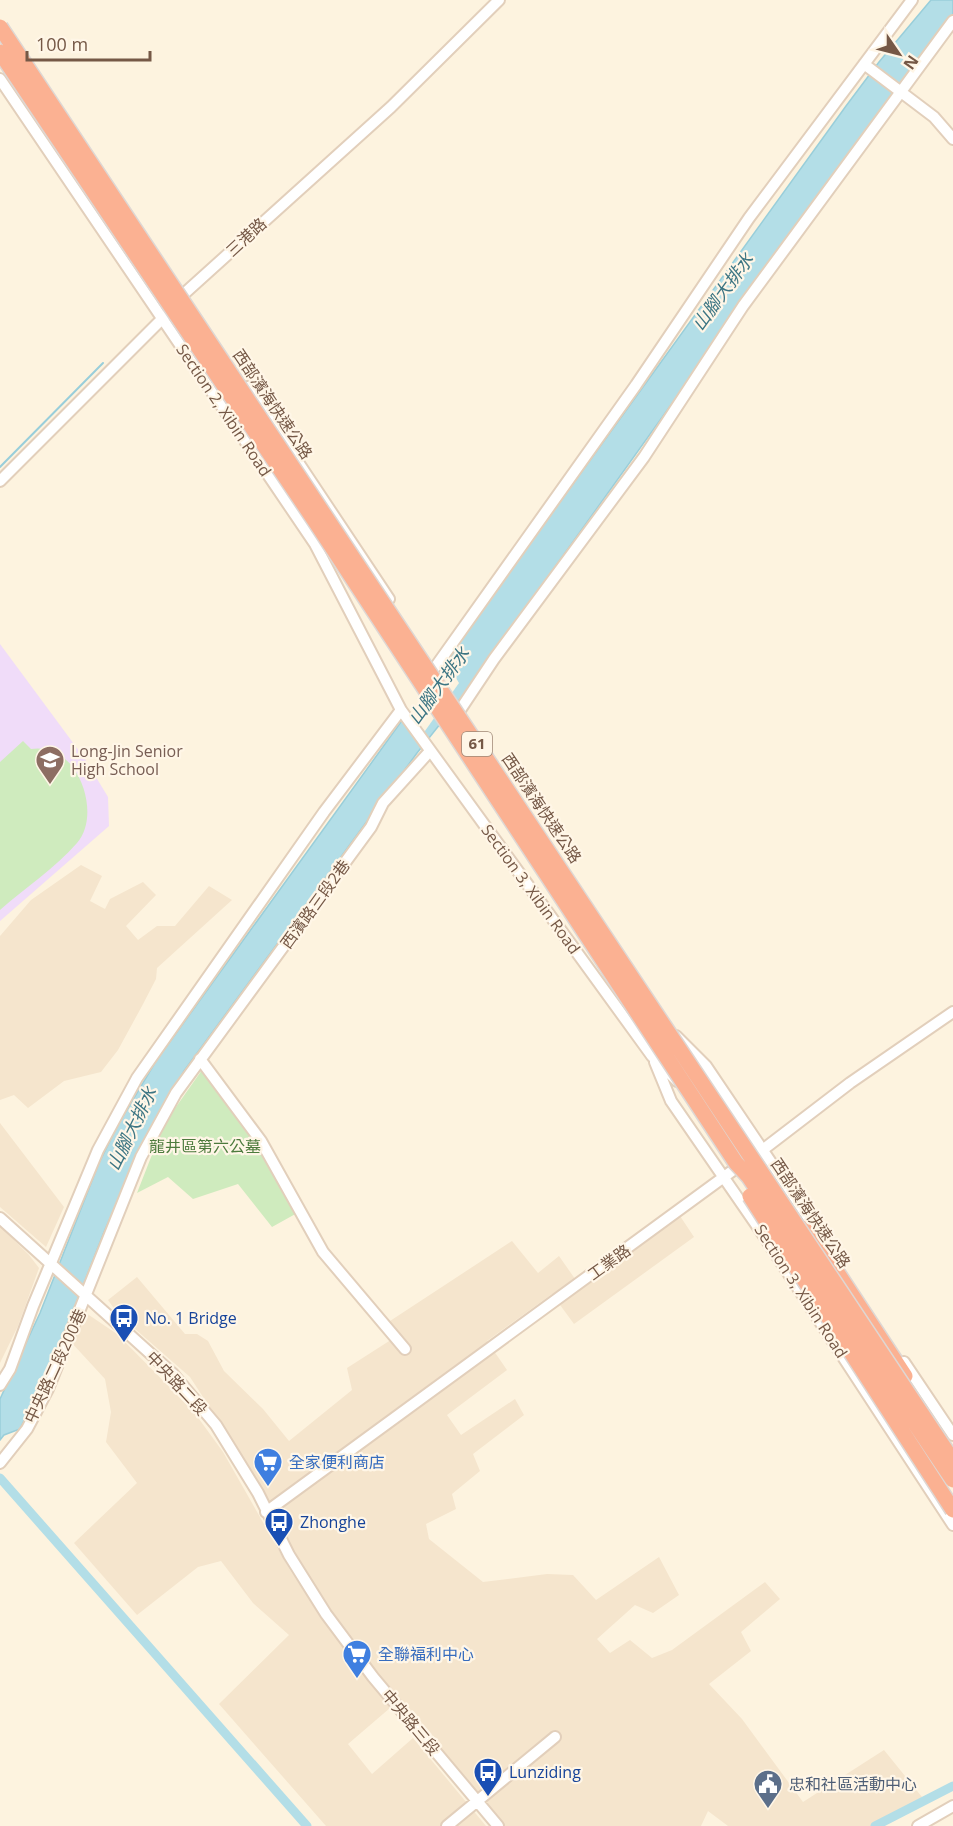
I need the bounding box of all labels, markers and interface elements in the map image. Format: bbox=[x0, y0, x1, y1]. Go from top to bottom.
scale bar bbox=[27, 24, 150, 62]
north arrow bbox=[869, 24, 929, 84]
text: 100 m bbox=[36, 32, 88, 56]
text: N bbox=[899, 51, 924, 74]
street label: 三港路 bbox=[221, 213, 271, 261]
water label: 山腳大排水 bbox=[686, 247, 759, 335]
street label: Section 2, Xibin Road bbox=[171, 339, 277, 481]
street label: 西部濱海快速公路 bbox=[228, 345, 318, 463]
water label: 山腳大排水 bbox=[402, 641, 475, 729]
road number: 61 bbox=[462, 732, 492, 756]
place label: Long-Jin Senior High School bbox=[71, 740, 183, 780]
school or university icon: Long-Jin Senior High School bbox=[34, 744, 66, 786]
street label: 西部濱海快速公路 bbox=[497, 749, 587, 867]
street label: Section 3, Xibin Road bbox=[476, 820, 586, 958]
street label: 西濱路三段2巷 bbox=[275, 855, 355, 953]
water label: 山腳大排水 bbox=[101, 1082, 162, 1174]
park label: 龍井區第六公墓 bbox=[149, 1135, 261, 1157]
street label: 西部濱海快速公路 bbox=[766, 1154, 856, 1272]
street label: Section 3, Xibin Road bbox=[749, 1220, 853, 1362]
street label: 工業路 bbox=[583, 1239, 635, 1285]
bus stop icon: No. 1 Bridge bbox=[108, 1302, 140, 1344]
street label: 中央路二段200巷 bbox=[19, 1305, 91, 1427]
place label: No. 1 Bridge bbox=[145, 1307, 237, 1329]
street label: 中央路二段 bbox=[142, 1346, 212, 1420]
supermarket icon: 全家便利商店 bbox=[252, 1446, 284, 1488]
place label: 全家便利商店 bbox=[289, 1451, 385, 1473]
bus stop icon: Zhonghe bbox=[263, 1506, 295, 1548]
place label: Zhonghe bbox=[300, 1511, 366, 1533]
supermarket icon: 全聯福利中心 bbox=[341, 1638, 373, 1680]
place label: 全聯福利中心 bbox=[378, 1643, 474, 1665]
street label: 中央路三段 bbox=[377, 1684, 445, 1760]
bus stop icon: Lunziding bbox=[472, 1756, 504, 1798]
place label: Lunziding bbox=[509, 1761, 581, 1783]
public building icon: 忠和社區活動中心 bbox=[752, 1768, 784, 1810]
place label: 忠和社區活動中心 bbox=[789, 1773, 917, 1795]

